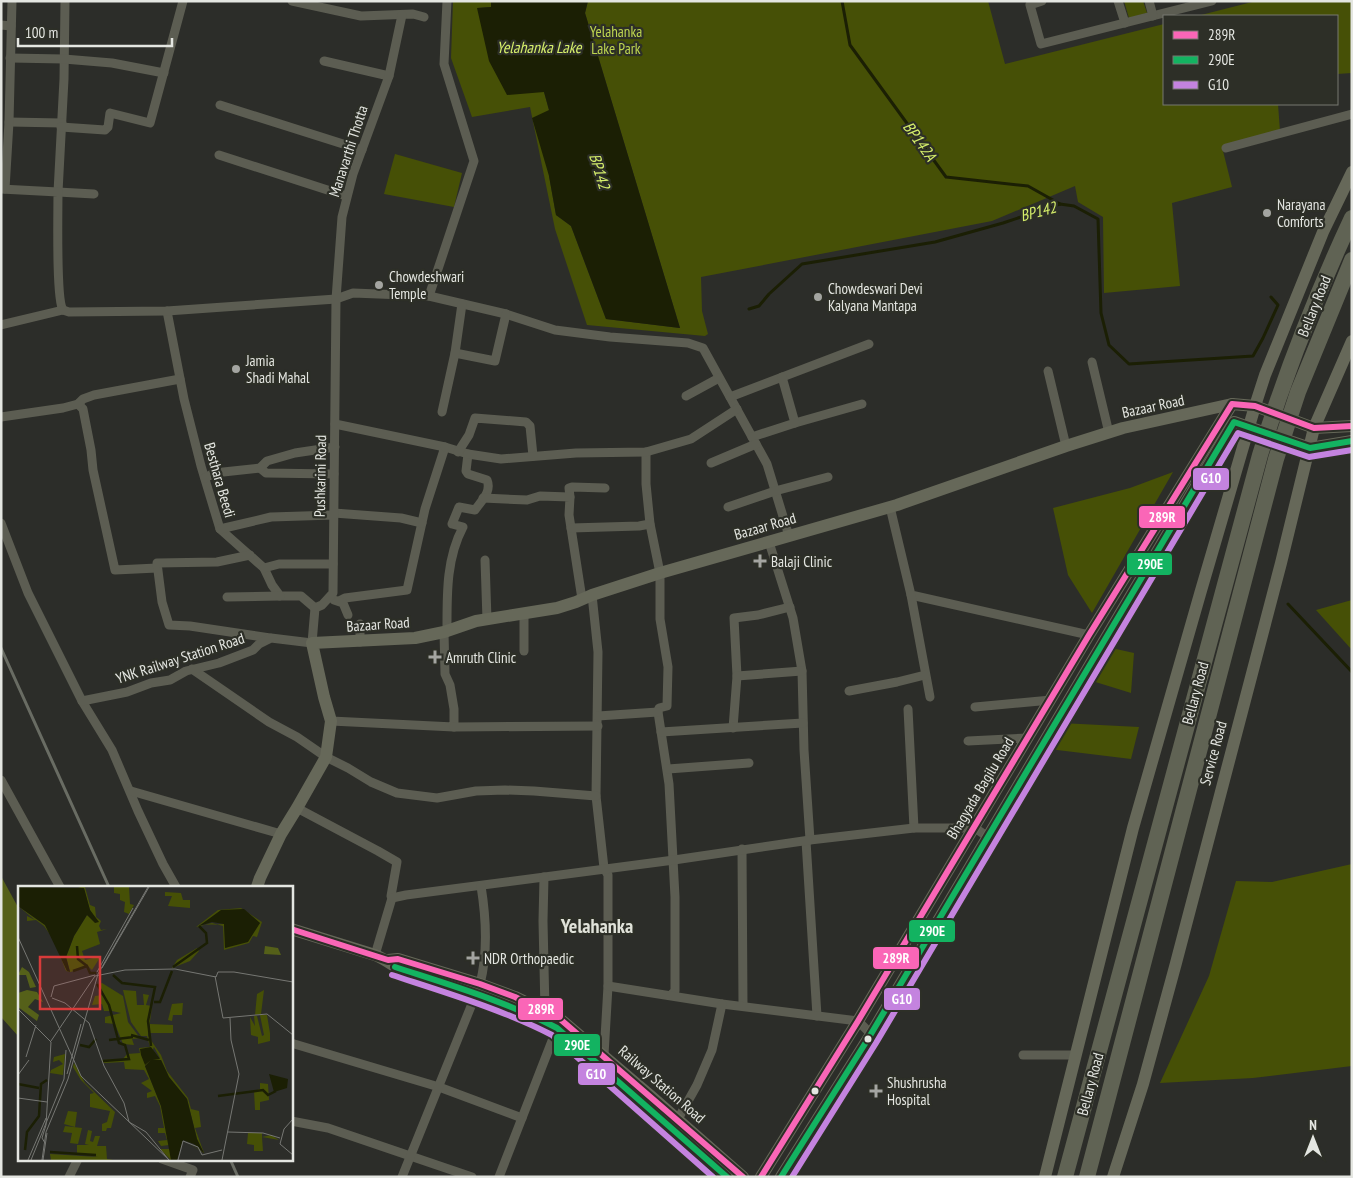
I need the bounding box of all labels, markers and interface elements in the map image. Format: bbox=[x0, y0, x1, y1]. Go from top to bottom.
scale bar bbox=[18, 15, 171, 47]
legend bbox=[1163, 15, 1338, 105]
park label: Yelahanka Lake Park bbox=[590, 22, 642, 58]
text: 100 m bbox=[25, 23, 58, 42]
text: 289R bbox=[1208, 25, 1235, 44]
water label: Yelahanka Lake bbox=[497, 37, 583, 57]
text: 290E bbox=[1208, 50, 1235, 69]
text: G10 bbox=[1208, 75, 1229, 94]
street label: Manavarthi Thotta bbox=[324, 103, 372, 199]
water label: BP142A bbox=[899, 117, 941, 165]
water label: BP142 bbox=[585, 151, 615, 193]
place label: Narayana Comforts bbox=[1277, 195, 1325, 231]
water label: BP142 bbox=[1018, 196, 1060, 225]
marker: Narayana Comforts bbox=[1261, 207, 1273, 219]
place label: Chowdeshwari Temple bbox=[389, 267, 464, 303]
street label: Bellary Road bbox=[1293, 273, 1335, 339]
marker: Chowdeshwari Temple bbox=[373, 279, 385, 291]
place label: Chowdeswari Devi Kalyana Mantapa bbox=[828, 279, 923, 315]
marker: Chowdeswari Devi Kalyana Mantapa bbox=[812, 291, 824, 303]
place label: Jamia Shadi Mahal bbox=[245, 351, 310, 387]
marker: Jamia Shadi Mahal bbox=[230, 363, 242, 375]
street label: Bazaar Road bbox=[1120, 390, 1186, 422]
street label: Pushkarini Road bbox=[310, 435, 330, 517]
street label: Besthara Beedi bbox=[200, 440, 240, 520]
line badge: G10 bbox=[1192, 467, 1230, 491]
text: G10 bbox=[1201, 469, 1222, 487]
line badge: 289R bbox=[1138, 505, 1186, 529]
street label: Bazaar Road bbox=[732, 508, 798, 544]
text: 289R bbox=[1148, 508, 1176, 526]
place label: Balaji Clinic bbox=[771, 552, 833, 571]
line badge: 290E bbox=[1126, 552, 1173, 576]
marker: Balaji Clinic bbox=[753, 554, 767, 568]
text: 290E bbox=[1137, 555, 1163, 573]
street label: Bazaar Road bbox=[346, 612, 410, 636]
street label: YNK Railway Station Road bbox=[113, 628, 247, 688]
place label: Amruth Clinic bbox=[446, 648, 517, 667]
marker: Amruth Clinic bbox=[428, 650, 442, 664]
street label: Bellary Road bbox=[1177, 659, 1213, 727]
street label: Service Road bbox=[1195, 719, 1231, 787]
street label: Bhagyada Bagilu Road bbox=[942, 734, 1018, 842]
inset map bbox=[18, 886, 292, 1160]
district label: Yelahanka bbox=[560, 913, 633, 939]
line badge: 290E bbox=[908, 919, 956, 943]
text: 290E bbox=[919, 922, 945, 940]
line badge: 289R bbox=[872, 946, 920, 970]
place label: NDR Orthopaedic bbox=[484, 949, 575, 968]
text: 289R bbox=[882, 949, 910, 967]
marker: NDR Orthopaedic bbox=[466, 951, 480, 965]
line badge: G10 bbox=[883, 987, 921, 1011]
text: G10 bbox=[892, 990, 913, 1008]
line badge: 289R bbox=[517, 997, 564, 1021]
text: 289R bbox=[527, 1000, 555, 1018]
line badge: 290E bbox=[553, 1033, 601, 1057]
unlabelled marker bbox=[863, 1034, 873, 1044]
text: 290E bbox=[564, 1036, 590, 1054]
street label: Railway Station Road bbox=[615, 1041, 709, 1127]
street label: Bellary Road bbox=[1072, 1050, 1108, 1118]
line badge: G10 bbox=[577, 1062, 616, 1086]
text: G10 bbox=[586, 1065, 607, 1083]
place label: Shushrusha Hospital bbox=[887, 1073, 947, 1109]
marker: Shushrusha Hospital bbox=[869, 1084, 883, 1098]
unlabelled marker bbox=[810, 1086, 820, 1096]
north arrow bbox=[1288, 1113, 1338, 1163]
text: N bbox=[1309, 1116, 1317, 1134]

